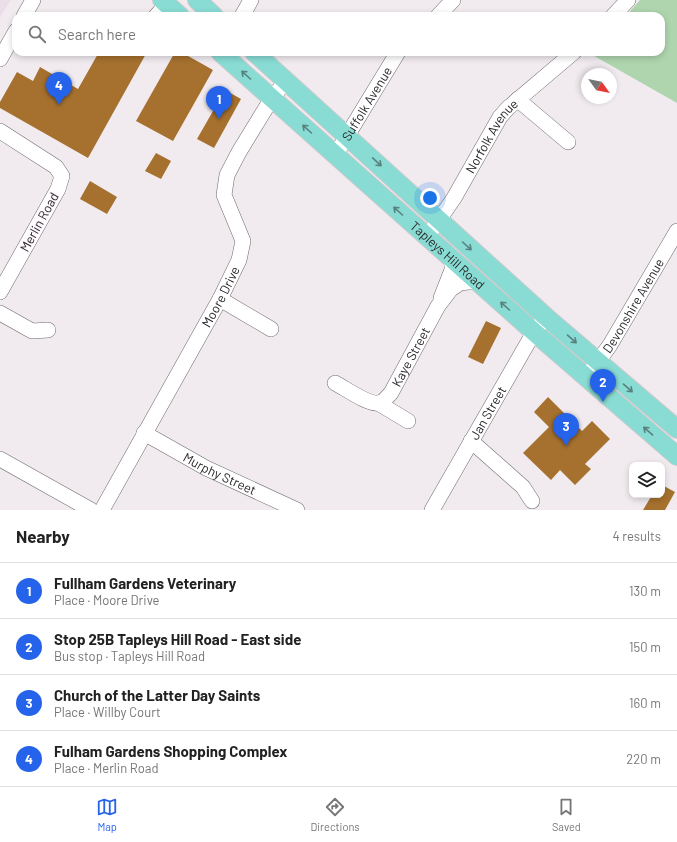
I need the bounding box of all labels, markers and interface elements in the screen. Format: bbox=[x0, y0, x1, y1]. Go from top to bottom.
search box bbox=[12, 12, 665, 56]
icon: search bbox=[26, 23, 48, 45]
text: Search here bbox=[58, 25, 136, 43]
street label: Suffolk Avenue bbox=[338, 64, 395, 144]
north arrow bbox=[581, 68, 617, 104]
one-way arrow bbox=[242, 71, 252, 80]
pin: 4 bbox=[46, 72, 72, 105]
pin: 1 bbox=[206, 86, 232, 119]
street label: Norfolk Avenue bbox=[462, 95, 521, 176]
one-way arrow bbox=[301, 124, 312, 133]
one-way arrow bbox=[372, 158, 382, 167]
your location bbox=[420, 188, 440, 208]
street label: Merlin Road bbox=[16, 189, 62, 255]
one-way arrow bbox=[393, 206, 404, 215]
street label: Tapleys Hill Road bbox=[407, 218, 488, 292]
one-way arrow bbox=[462, 241, 472, 250]
street label: Devonshire Avenue bbox=[599, 255, 667, 356]
street label: Moore Drive bbox=[198, 263, 243, 330]
one-way arrow bbox=[500, 301, 510, 311]
street label: Kaye Street bbox=[388, 324, 433, 389]
one-way arrow bbox=[567, 335, 578, 344]
pin: 2 bbox=[590, 369, 616, 402]
street label: Jan Street bbox=[466, 383, 509, 443]
one-way arrow bbox=[623, 383, 634, 392]
pin: 3 bbox=[553, 413, 579, 446]
one-way arrow bbox=[642, 426, 653, 435]
street label: Murphy Street bbox=[180, 449, 259, 498]
map controls bbox=[629, 462, 665, 498]
button: layers bbox=[629, 462, 665, 498]
text: Nearby bbox=[16, 526, 70, 546]
text: 4 results bbox=[613, 528, 661, 544]
text: Fullham Gardens Veterinary bbox=[54, 574, 236, 592]
text: 1 bbox=[27, 583, 31, 599]
text: 130 m bbox=[629, 583, 661, 599]
text: Place · Moore Drive bbox=[54, 592, 160, 608]
text: Stop 25B Tapleys Hill Road - East side bbox=[54, 630, 301, 648]
text: 2 bbox=[25, 639, 33, 655]
text: 150 m bbox=[629, 639, 661, 655]
text: Bus stop · Tapleys Hill Road bbox=[54, 648, 205, 664]
text: Church of the Latter Day Saints bbox=[54, 686, 260, 704]
text: 3 bbox=[25, 695, 33, 711]
text: 160 m bbox=[629, 695, 661, 711]
text: Place · Willby Court bbox=[54, 704, 161, 720]
text: Fulham Gardens Shopping Complex bbox=[54, 742, 287, 760]
text: 4 bbox=[25, 751, 33, 767]
text: 220 m bbox=[626, 751, 661, 767]
text: Place · Merlin Road bbox=[54, 760, 159, 776]
tab: Map bbox=[96, 796, 118, 833]
tab: Directions bbox=[310, 796, 360, 833]
tab: Saved bbox=[552, 796, 581, 833]

